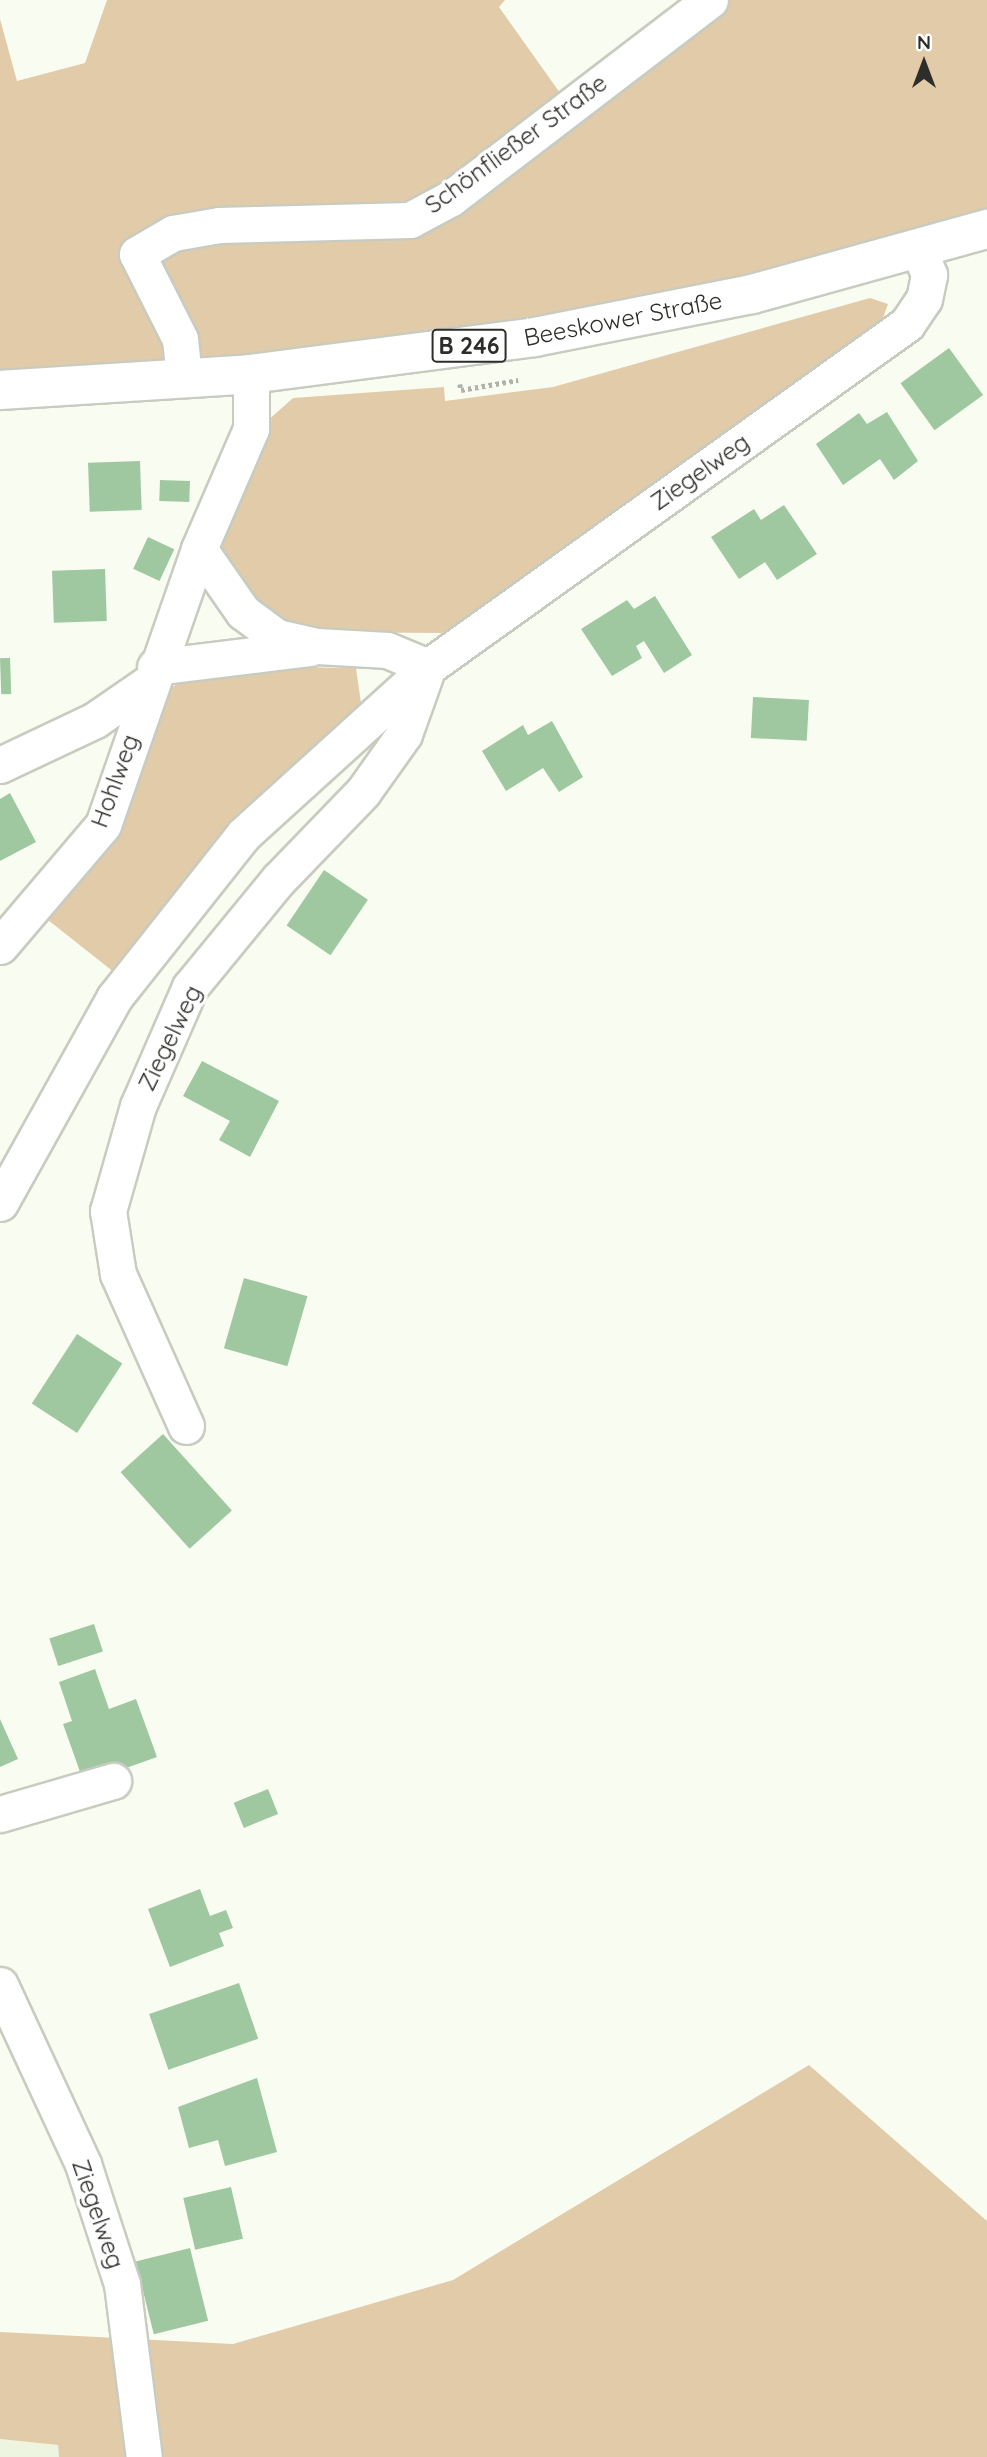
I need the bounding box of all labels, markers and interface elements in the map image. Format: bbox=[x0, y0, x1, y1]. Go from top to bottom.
north arrow bbox=[889, 28, 959, 98]
text: N bbox=[917, 30, 931, 54]
street label: Schönfließer Straße bbox=[419, 68, 613, 220]
street label: Beeskower Straße bbox=[521, 286, 725, 352]
road number: B 246 bbox=[430, 326, 508, 366]
street label: Ziegelweg bbox=[645, 428, 755, 516]
street label: Hohlweg bbox=[85, 730, 145, 832]
street label: Ziegelweg bbox=[132, 981, 208, 1095]
street label: Ziegelweg bbox=[66, 2156, 130, 2272]

